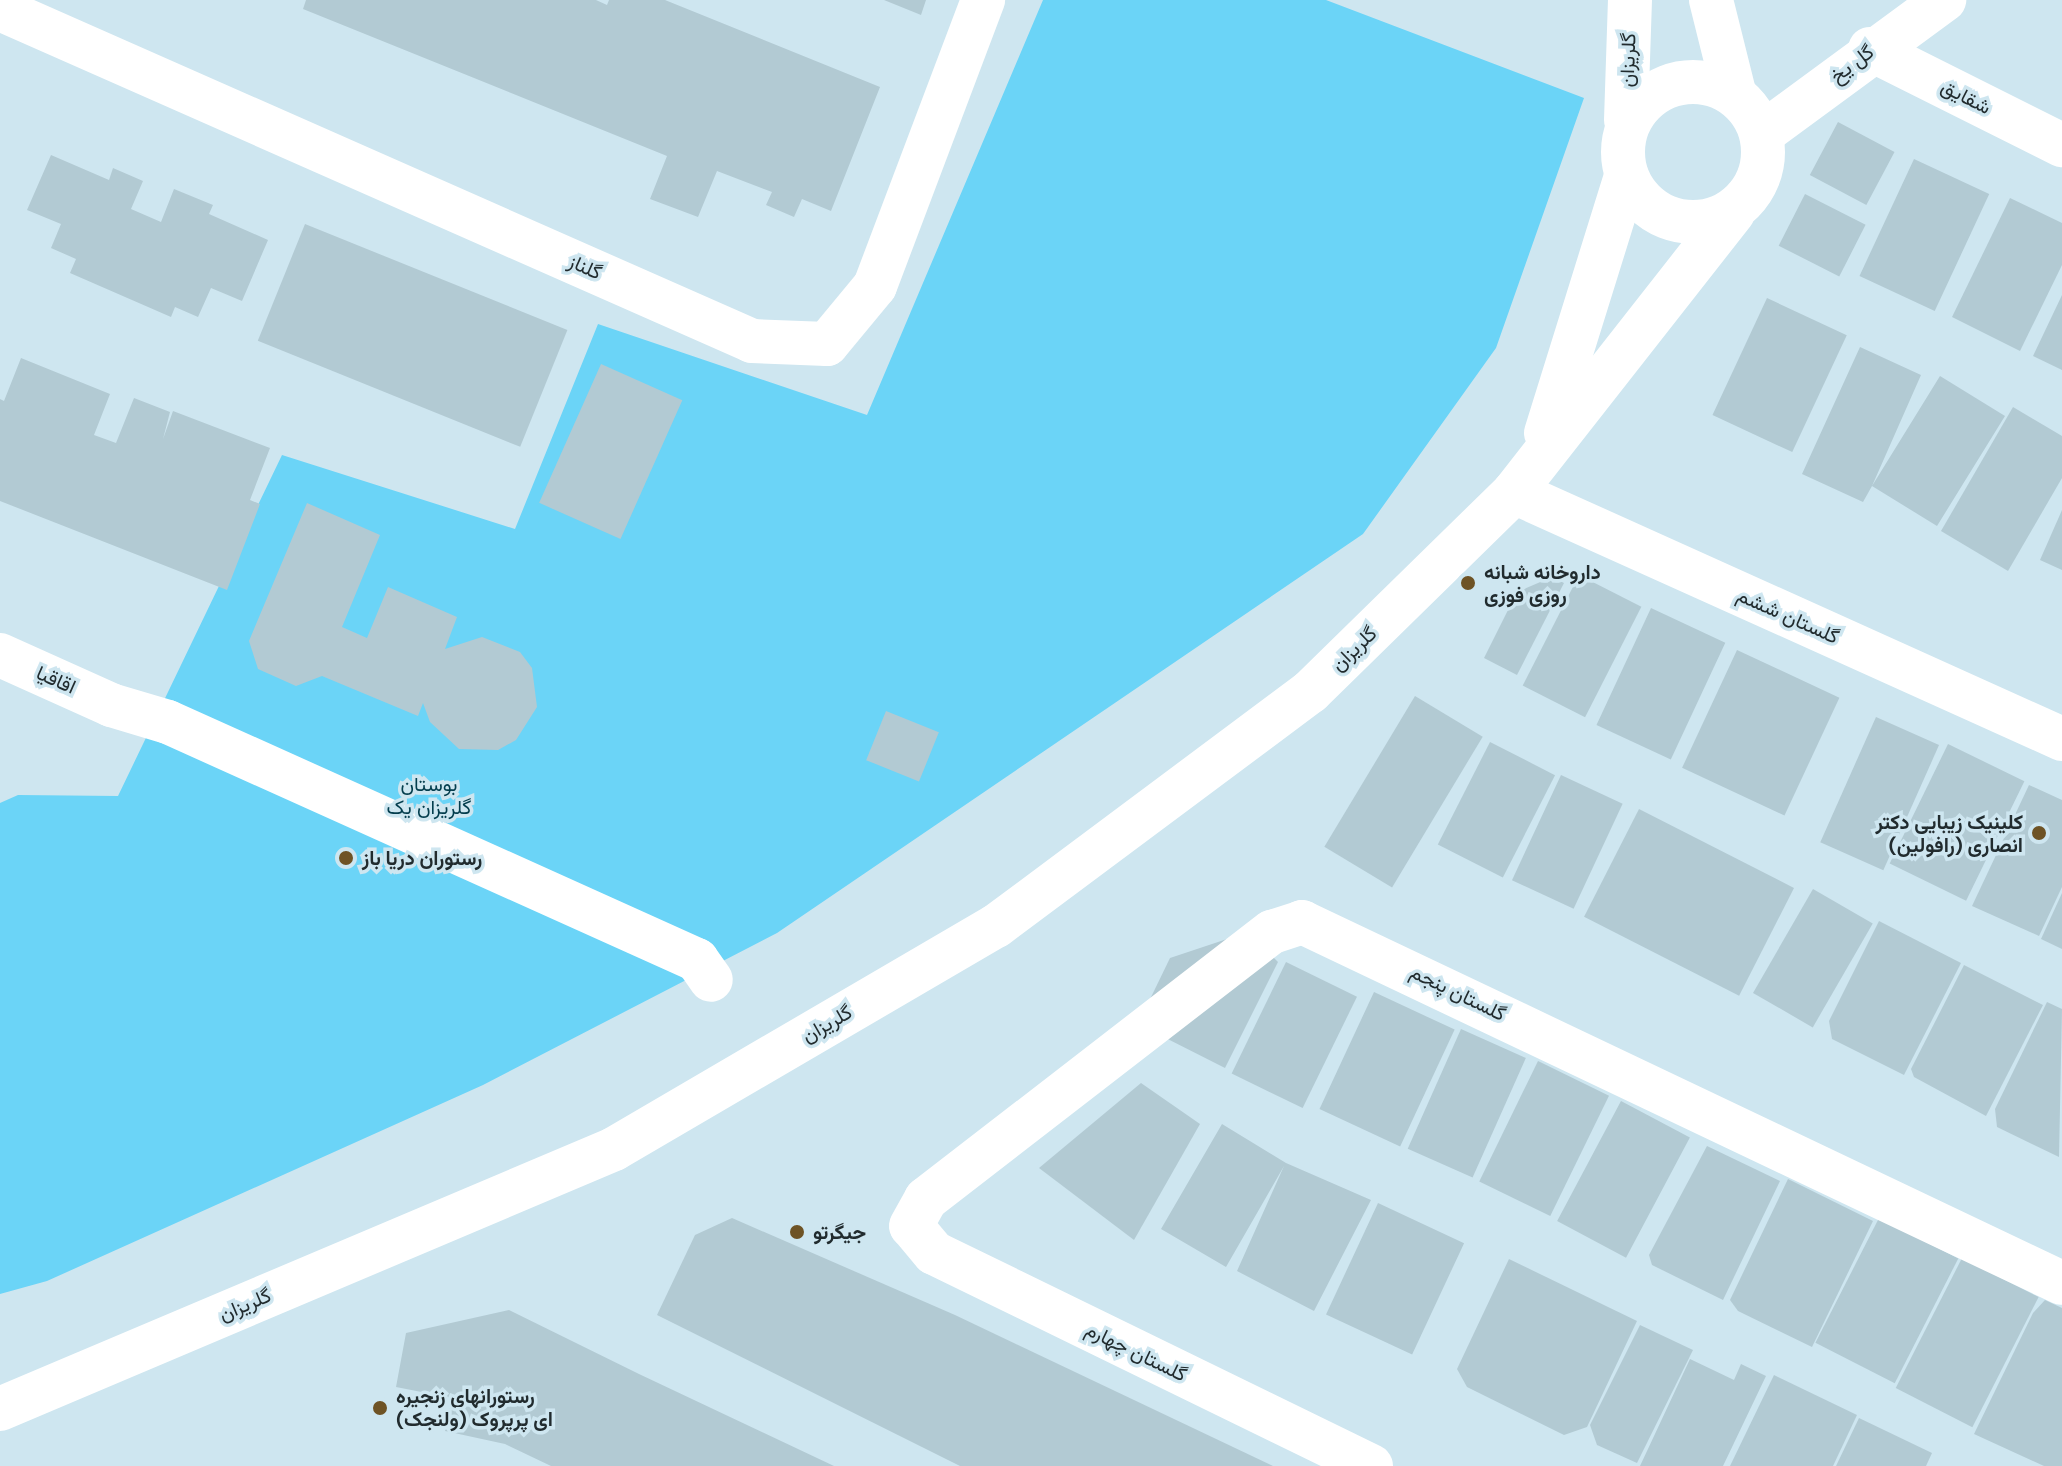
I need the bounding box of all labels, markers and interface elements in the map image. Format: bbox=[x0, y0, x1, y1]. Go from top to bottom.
street label: گلریزان bbox=[1615, 32, 1641, 88]
street label: گل یخ bbox=[1825, 40, 1879, 88]
street label: شقایق bbox=[1937, 74, 1995, 120]
street label: گلناز bbox=[565, 249, 605, 285]
place label: داروخانه شبانه روزی فوزی bbox=[1484, 560, 1601, 607]
marker: داروخانه شبانه روزی فوزی bbox=[1459, 574, 1477, 592]
street label: گلستان ششم bbox=[1733, 583, 1843, 649]
street label: گلریزان bbox=[1326, 621, 1382, 677]
street label: اقاقیا bbox=[33, 661, 79, 699]
park label: بوستان گلریزان یک bbox=[387, 773, 471, 820]
place label: کلینیک زیبایی دکتر انصاری (رافولین) bbox=[1876, 810, 2023, 857]
marker: کلینیک زیبایی دکتر انصاری (رافولین) bbox=[2030, 824, 2048, 842]
place label: رستوران دریا باز bbox=[362, 846, 482, 870]
marker: رستوران دریا باز bbox=[337, 849, 355, 867]
street label: گلستان پنجم bbox=[1406, 960, 1510, 1026]
street label: گلریزان bbox=[797, 1000, 857, 1048]
place label: جیگرتو bbox=[813, 1220, 866, 1244]
marker: جیگرتو bbox=[788, 1223, 806, 1241]
street label: گلریزان bbox=[215, 1283, 275, 1327]
street label: گلستان چهارم bbox=[1081, 1317, 1191, 1387]
place label: رستورانهای زنجیره ای پرپروک (ولنجک) bbox=[396, 1384, 553, 1431]
marker: رستورانهای زنجیره ای پرپروک (ولنجک) bbox=[371, 1399, 389, 1417]

